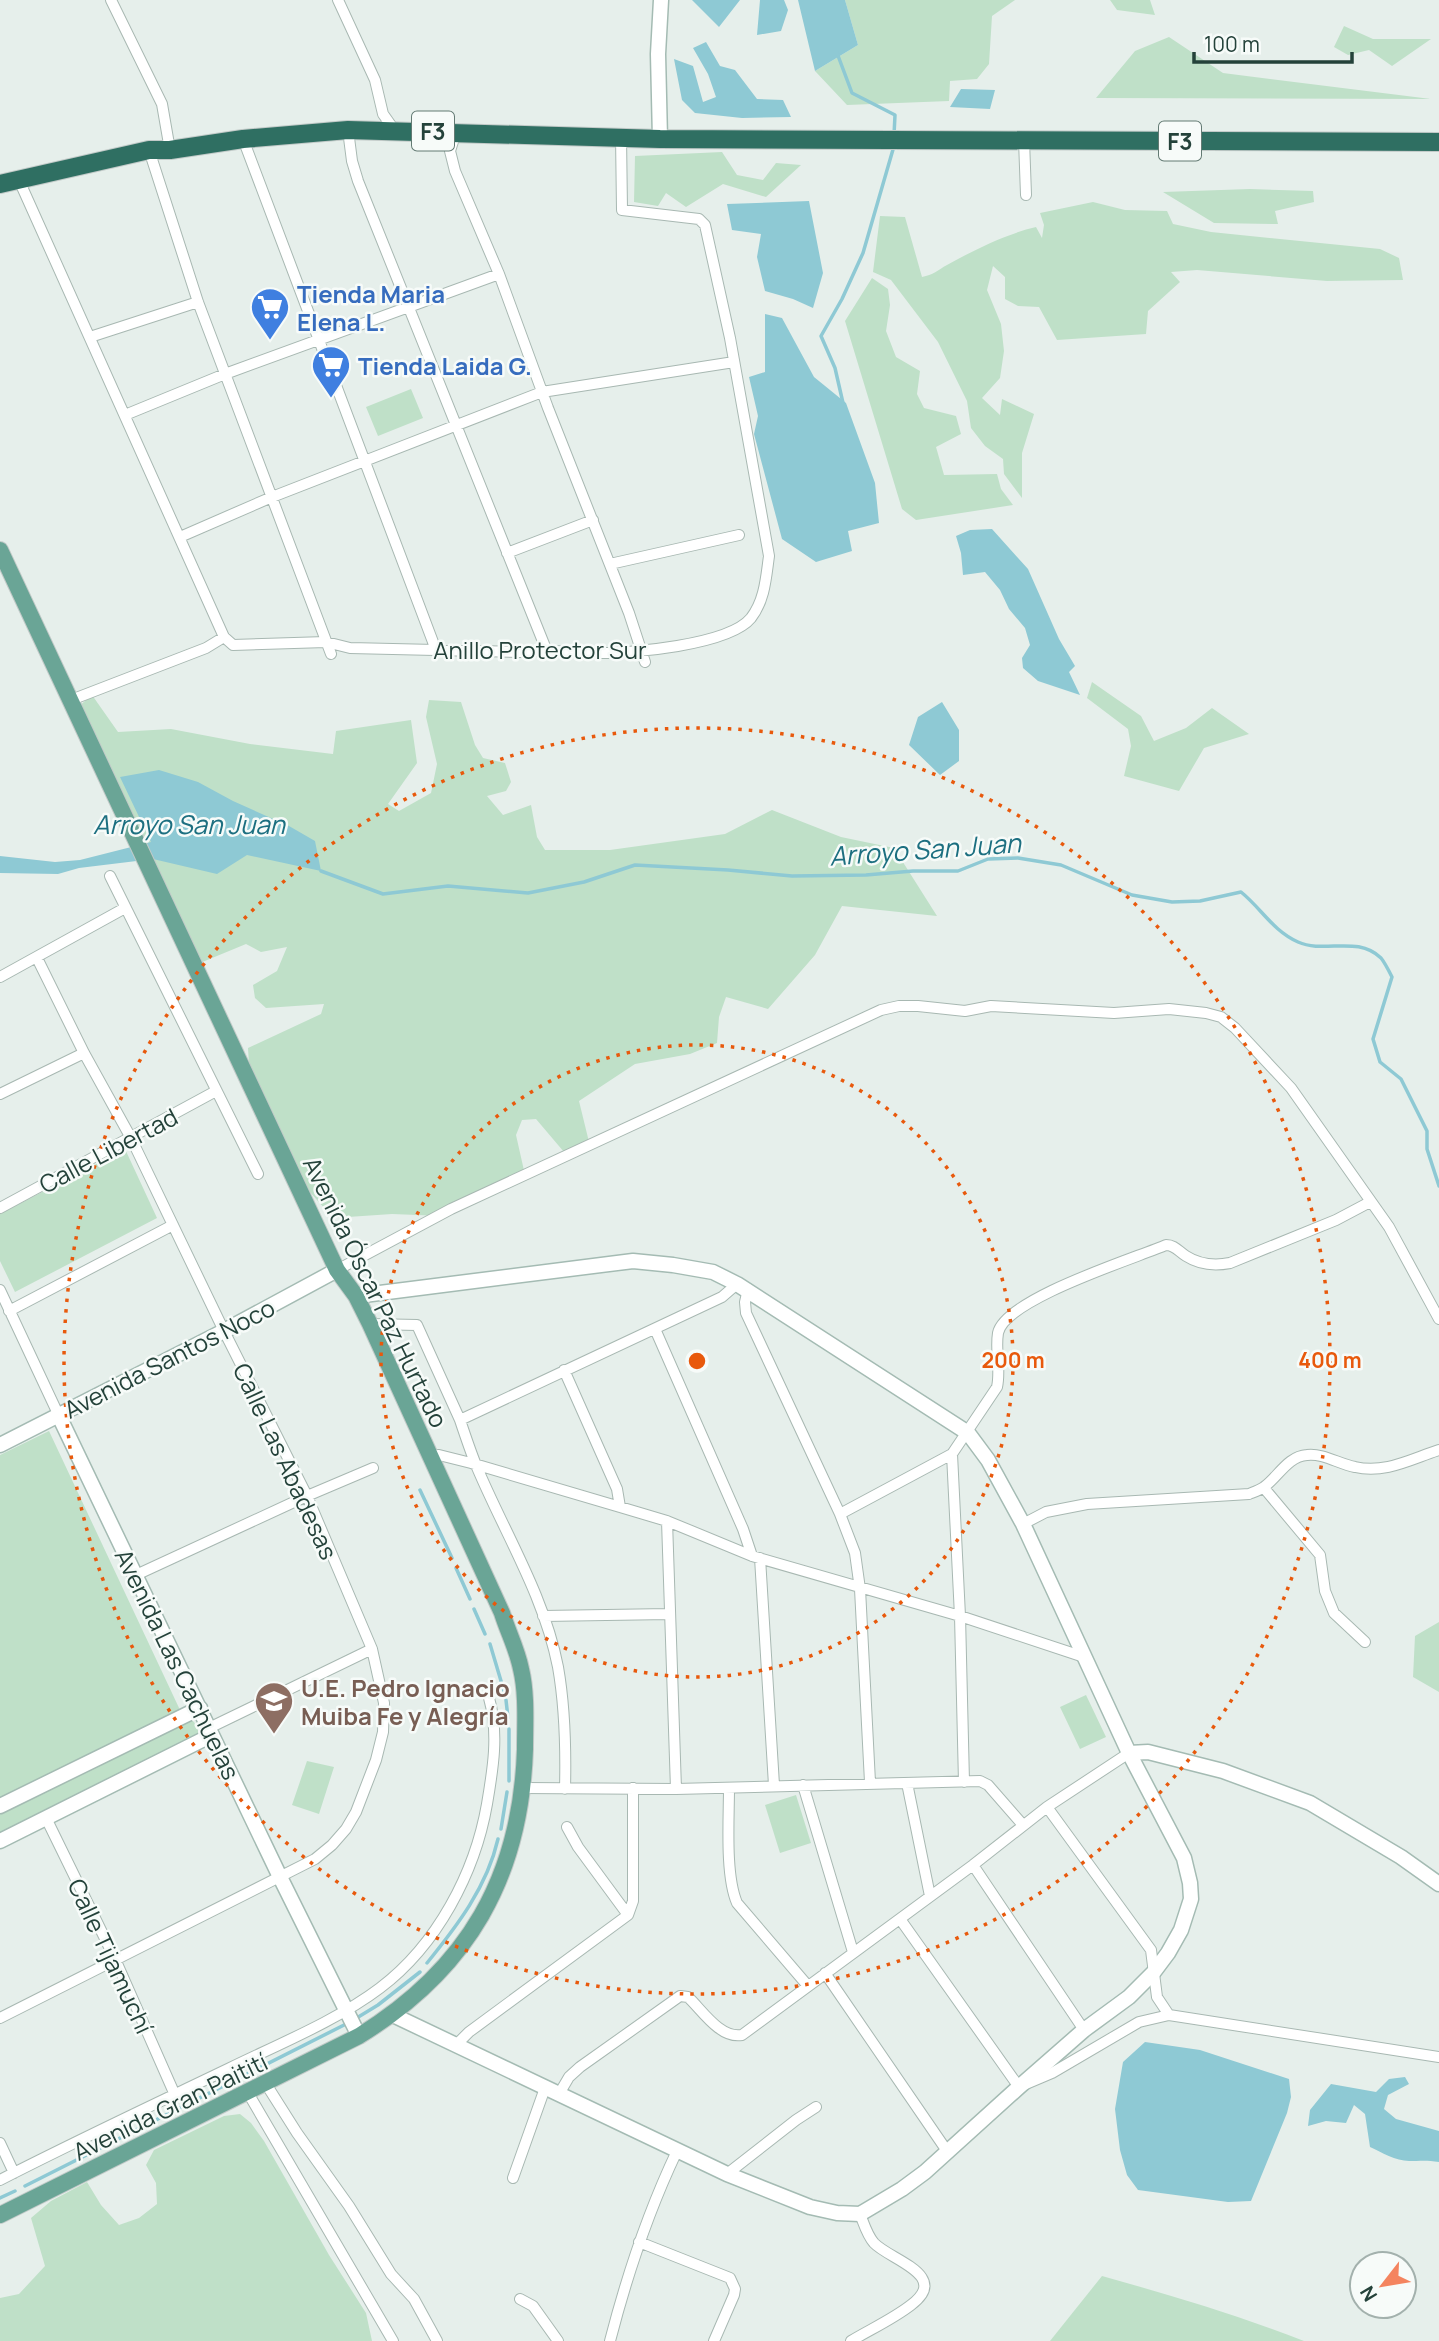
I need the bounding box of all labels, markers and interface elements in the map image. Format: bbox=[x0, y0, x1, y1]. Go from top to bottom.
scale bar bbox=[1194, 21, 1352, 65]
text: 100 m bbox=[1204, 30, 1260, 58]
road number: F3 bbox=[412, 112, 454, 150]
road number: F3 bbox=[1159, 122, 1201, 160]
place label: Tienda Maria Elena L. bbox=[297, 277, 445, 338]
supermarket icon: Tienda Maria Elena L. bbox=[249, 286, 291, 341]
supermarket icon: Tienda Laida G. bbox=[310, 344, 352, 399]
place label: Tienda Laida G. bbox=[358, 349, 532, 382]
street label: Anillo Protector Sur bbox=[433, 633, 647, 666]
water label: Arroyo San Juan bbox=[93, 806, 287, 842]
water label: Arroyo San Juan bbox=[828, 824, 1024, 874]
street label: Calle Libertad bbox=[33, 1100, 183, 1200]
street label: Avenida Óscar Paz Hurtado bbox=[296, 1151, 456, 1433]
street label: Avenida Santos Noco bbox=[58, 1291, 280, 1425]
text: 200 m bbox=[981, 1346, 1045, 1374]
text: 400 m bbox=[1298, 1346, 1362, 1374]
centre of rings bbox=[685, 1349, 709, 1373]
street label: Calle Las Abadesas bbox=[226, 1357, 346, 1565]
street label: Avenida Las Cachuelas bbox=[108, 1543, 248, 1785]
place label: U.E. Pedro Ignacio Muiba Fe y Alegría bbox=[301, 1671, 510, 1732]
school or university icon: U.E. Pedro Ignacio Muiba Fe y Alegría bbox=[253, 1680, 295, 1735]
street label: Calle Tijamuchí bbox=[61, 1873, 162, 2039]
street label: Avenida Gran Paitití bbox=[67, 2044, 273, 2167]
north arrow bbox=[1348, 2250, 1418, 2320]
text: N bbox=[1354, 2281, 1383, 2306]

